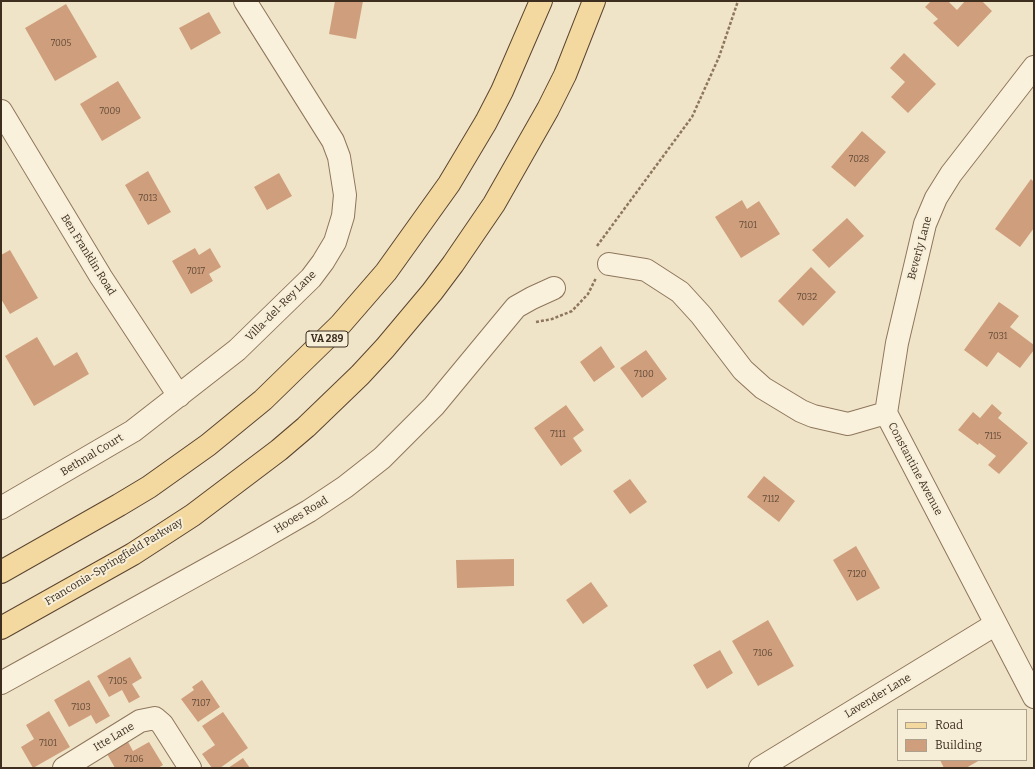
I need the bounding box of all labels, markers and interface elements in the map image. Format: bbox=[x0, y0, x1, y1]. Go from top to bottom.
house number: 7005 bbox=[51, 38, 71, 48]
house number: 7009 bbox=[99, 106, 121, 116]
house number: 7028 bbox=[849, 154, 869, 164]
house number: 7013 bbox=[139, 193, 157, 203]
street label: Ben Franklin Road bbox=[58, 212, 118, 298]
street label: Beverly Lane bbox=[905, 215, 935, 281]
house number: 7101 bbox=[739, 220, 757, 230]
house number: 7017 bbox=[187, 266, 205, 276]
street label: Villa-del-Rey Lane bbox=[243, 268, 319, 344]
house number: 7032 bbox=[797, 292, 817, 302]
road number: VA 289 bbox=[306, 331, 348, 347]
house number: 7031 bbox=[989, 331, 1007, 341]
house number: 7100 bbox=[634, 369, 654, 379]
street label: Constantine Avenue bbox=[885, 420, 945, 518]
house number: 7111 bbox=[550, 429, 566, 439]
street label: Bethnal Court bbox=[58, 431, 126, 479]
house number: 7115 bbox=[985, 431, 1001, 441]
street label: Hooes Road bbox=[272, 494, 330, 536]
house number: 7112 bbox=[763, 494, 779, 504]
street label: Franconia-Springfield Parkway bbox=[43, 516, 185, 608]
house number: 7120 bbox=[848, 569, 866, 579]
house number: 7106 bbox=[753, 648, 773, 658]
street label: Lavender Lane bbox=[843, 671, 913, 721]
house number: 7105 bbox=[109, 676, 127, 686]
house number: 7107 bbox=[192, 698, 210, 708]
house number: 7103 bbox=[71, 702, 91, 712]
legend bbox=[897, 709, 1027, 761]
text: Road bbox=[935, 718, 963, 732]
street label: Itte Lane bbox=[91, 720, 137, 754]
house number: 7101 bbox=[39, 738, 57, 748]
text: Building bbox=[935, 738, 982, 752]
house number: 7106 bbox=[124, 754, 144, 764]

